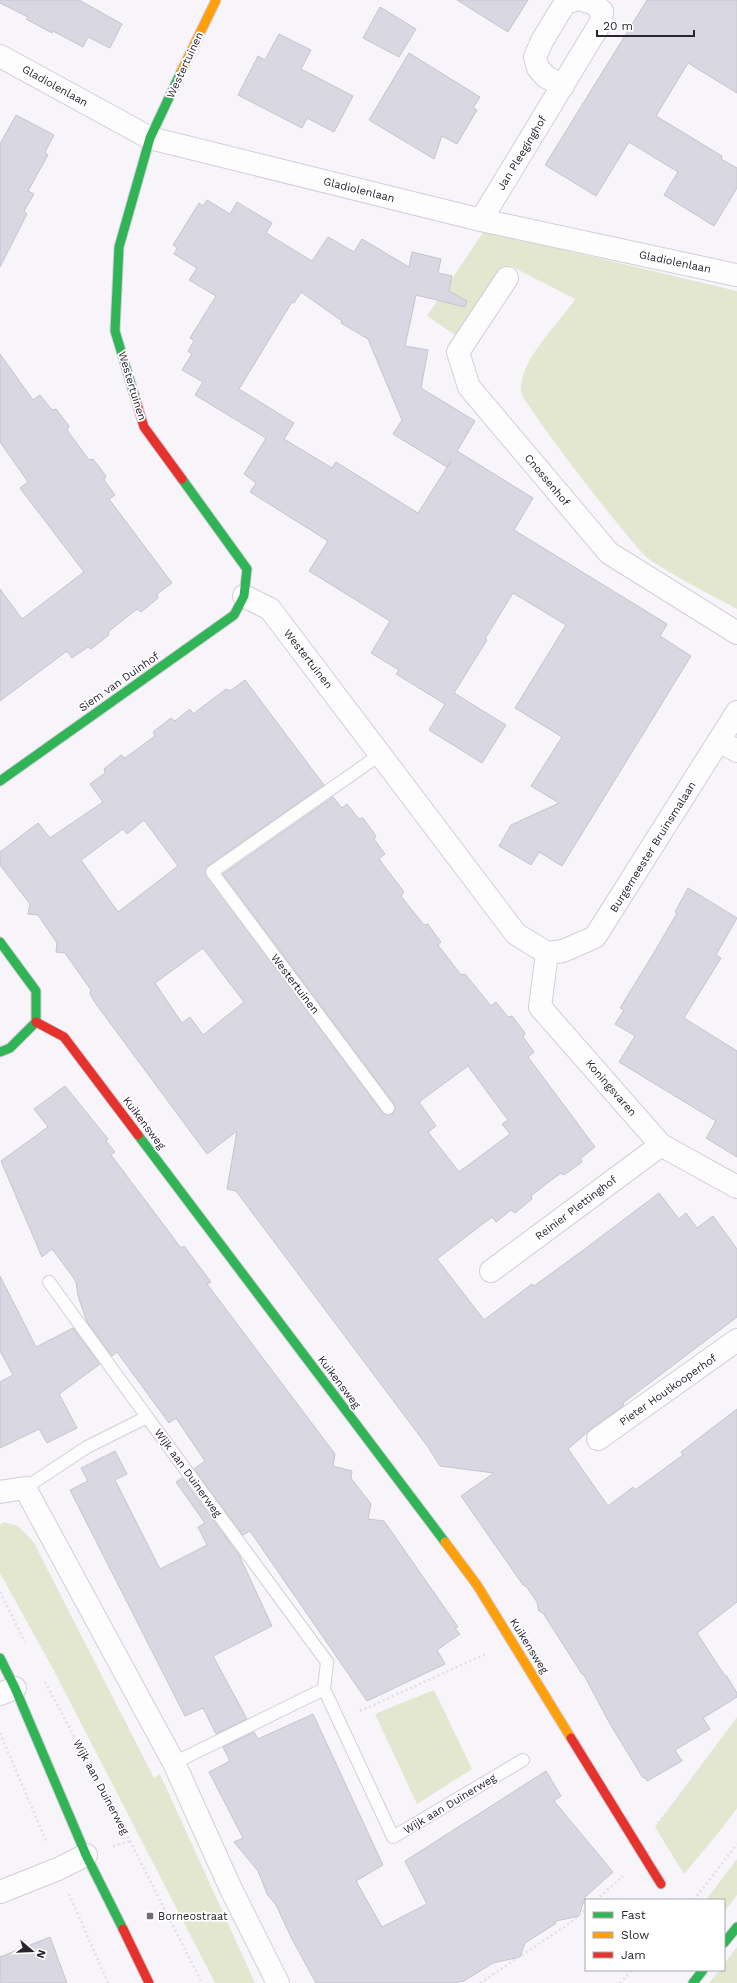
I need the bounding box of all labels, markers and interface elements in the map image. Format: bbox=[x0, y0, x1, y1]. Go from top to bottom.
scale bar bbox=[597, 12, 694, 38]
text: 20 m bbox=[603, 19, 633, 33]
street label: Westertuinen bbox=[164, 30, 206, 100]
street label: Gladiolenlaan bbox=[20, 63, 90, 109]
street label: Jan Pleeginghof bbox=[495, 113, 550, 193]
street label: Gladiolenlaan bbox=[322, 175, 396, 205]
street label: Gladiolenlaan bbox=[638, 248, 712, 276]
street label: Westertuinen bbox=[115, 350, 149, 422]
street label: Cnossenhof bbox=[522, 452, 573, 509]
street label: Westertuinen bbox=[281, 627, 335, 691]
street label: Siem van Duinhof bbox=[76, 649, 162, 714]
street label: Burgemeester Bruinsmalaan bbox=[607, 779, 699, 915]
street label: Westertuinen bbox=[268, 951, 322, 1017]
street label: Koningsvaren bbox=[583, 1057, 639, 1119]
street label: Kuikensweg bbox=[120, 1094, 168, 1152]
street label: Reinier Plettinghof bbox=[533, 1173, 620, 1243]
street label: Pieter Houtkooperhof bbox=[617, 1351, 720, 1428]
street label: Kuikensweg bbox=[315, 1353, 363, 1411]
street label: Wijk aan Duinerweg bbox=[152, 1426, 224, 1520]
street label: Kuikensweg bbox=[507, 1616, 551, 1676]
street label: Wijk aan Duinerweg bbox=[70, 1737, 132, 1837]
street label: Wijk aan Duinerweg bbox=[401, 1771, 499, 1837]
legend bbox=[585, 1899, 725, 1971]
text: Fast bbox=[621, 1908, 646, 1922]
place label: Borneostraat bbox=[158, 1910, 228, 1923]
marker: Borneostraat bbox=[145, 1911, 155, 1921]
text: Slow bbox=[621, 1928, 649, 1942]
north arrow bbox=[12, 1931, 52, 1971]
text: N bbox=[34, 1948, 48, 1960]
text: Jam bbox=[621, 1948, 646, 1962]

